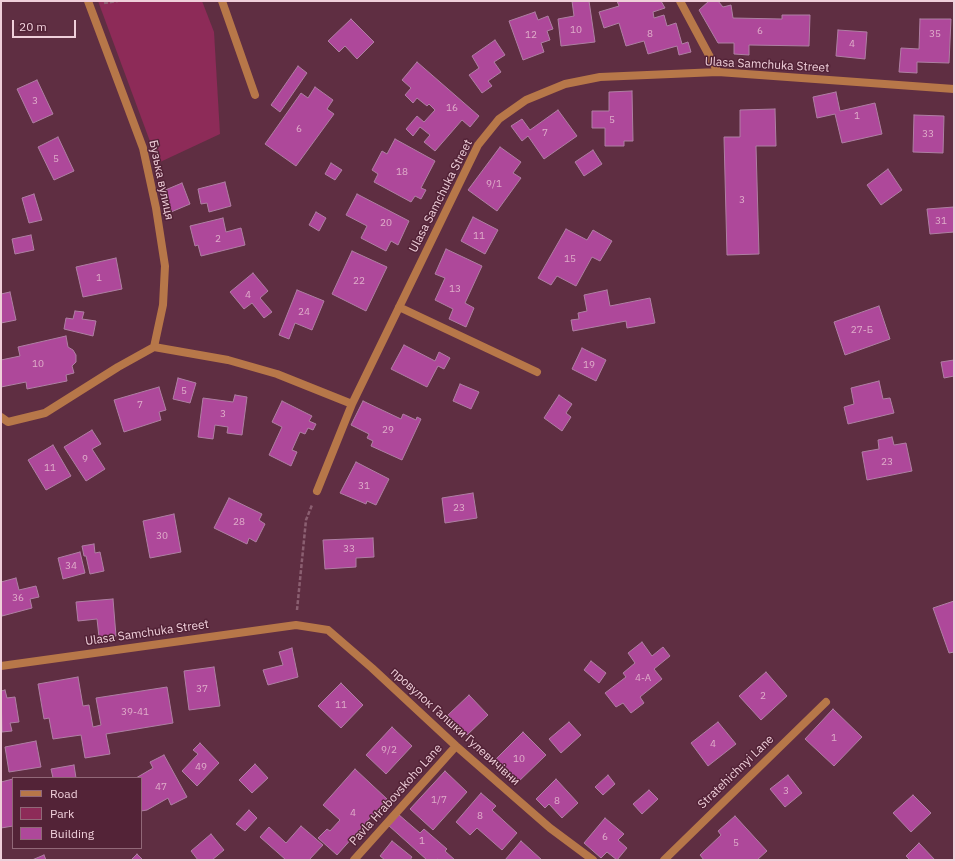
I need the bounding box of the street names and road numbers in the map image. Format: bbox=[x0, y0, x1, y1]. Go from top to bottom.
street label: Ulasa Samchuka Street bbox=[704, 55, 830, 75]
street label: Ulasa Samchuka Street bbox=[406, 137, 476, 255]
street label: Бузька вулиця bbox=[146, 139, 176, 221]
street label: Ulasa Samchuka Street bbox=[84, 617, 210, 649]
street label: провулок Галшки Гулевичівни bbox=[387, 665, 523, 789]
street label: Stratehichnyi Lane bbox=[695, 732, 777, 812]
street label: Pavla Hrabovskoho Lane bbox=[347, 741, 445, 849]

